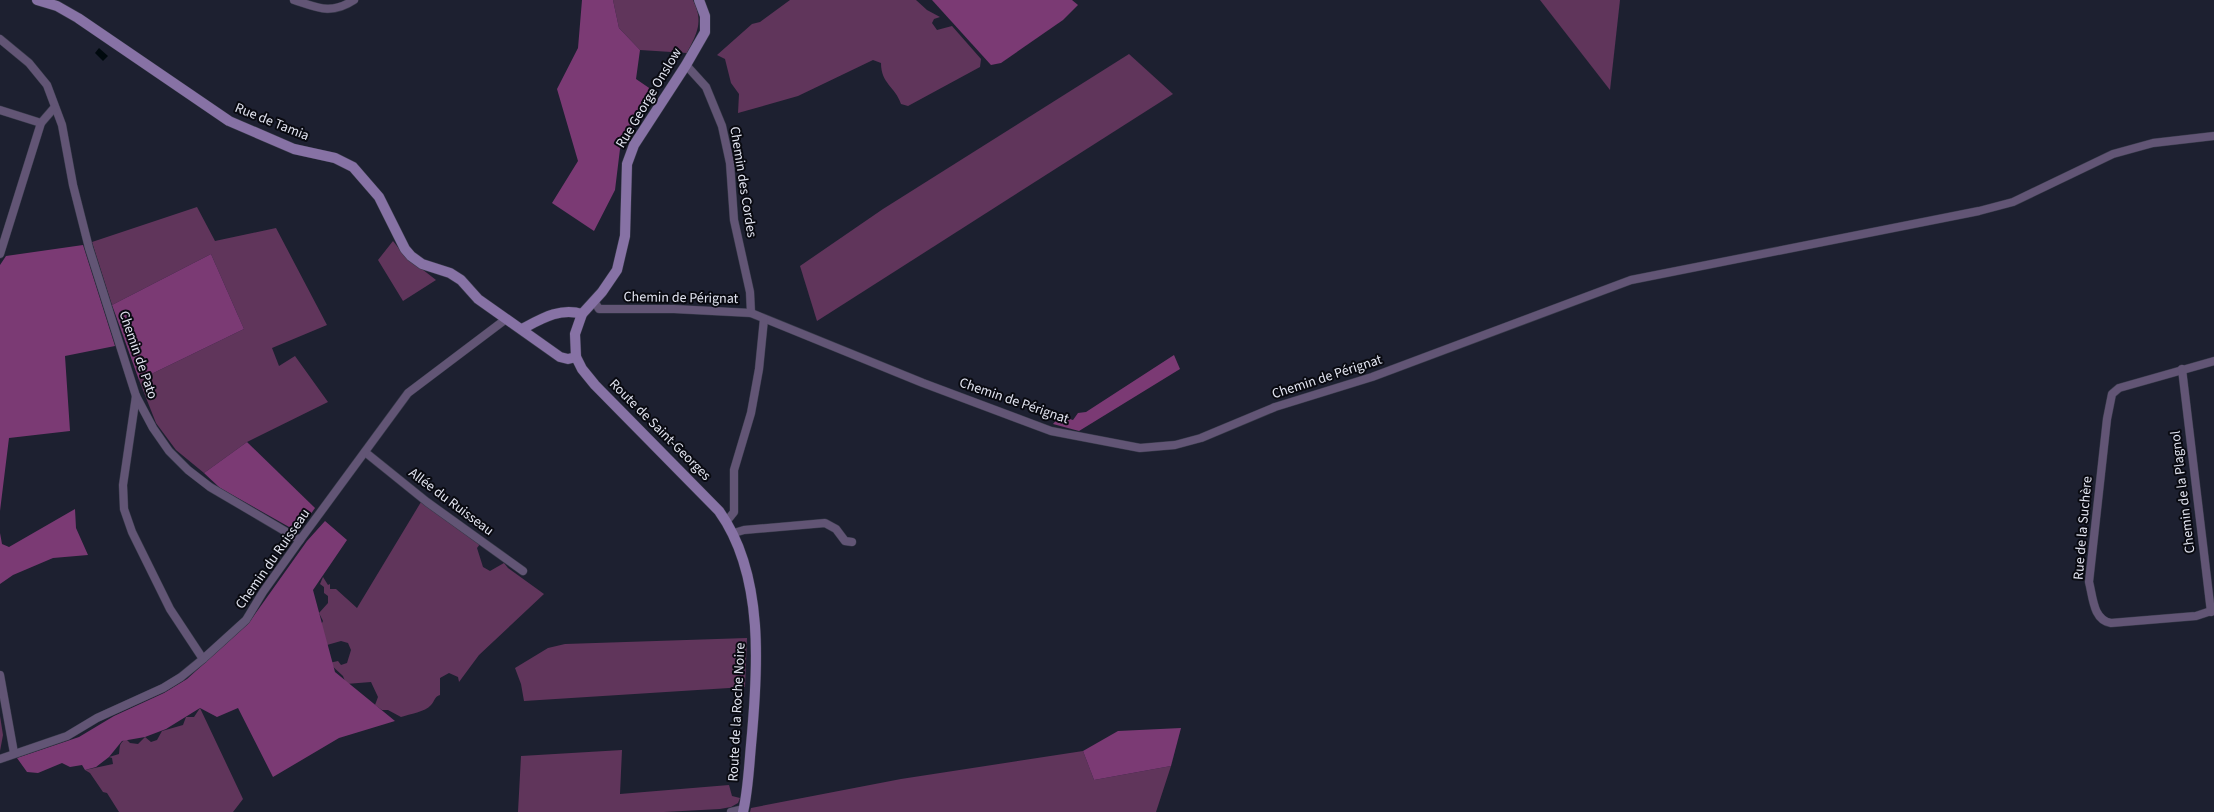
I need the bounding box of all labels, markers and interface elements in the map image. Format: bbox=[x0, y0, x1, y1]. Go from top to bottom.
street label: Rue George Onslow bbox=[611, 44, 687, 152]
street label: Rue de Tamia bbox=[232, 98, 312, 146]
street label: Chemin des Cordes bbox=[724, 125, 762, 239]
street label: Chemin de Pérignat bbox=[623, 287, 739, 309]
street label: Chemin de Pato bbox=[114, 308, 162, 402]
street label: Chemin de Pérignat bbox=[1269, 350, 1385, 404]
street label: Chemin de Pérignat bbox=[957, 373, 1072, 429]
street label: Route de Saint-Georges bbox=[605, 375, 716, 486]
street label: Chemin de la Plagnol bbox=[2166, 429, 2200, 554]
street label: Allée du Ruisseau bbox=[404, 463, 498, 541]
street label: Rue de la Suchère bbox=[2069, 475, 2097, 581]
street label: Chemin du Ruisseau bbox=[231, 505, 315, 613]
street label: Route de la Roche Noire bbox=[723, 642, 751, 782]

